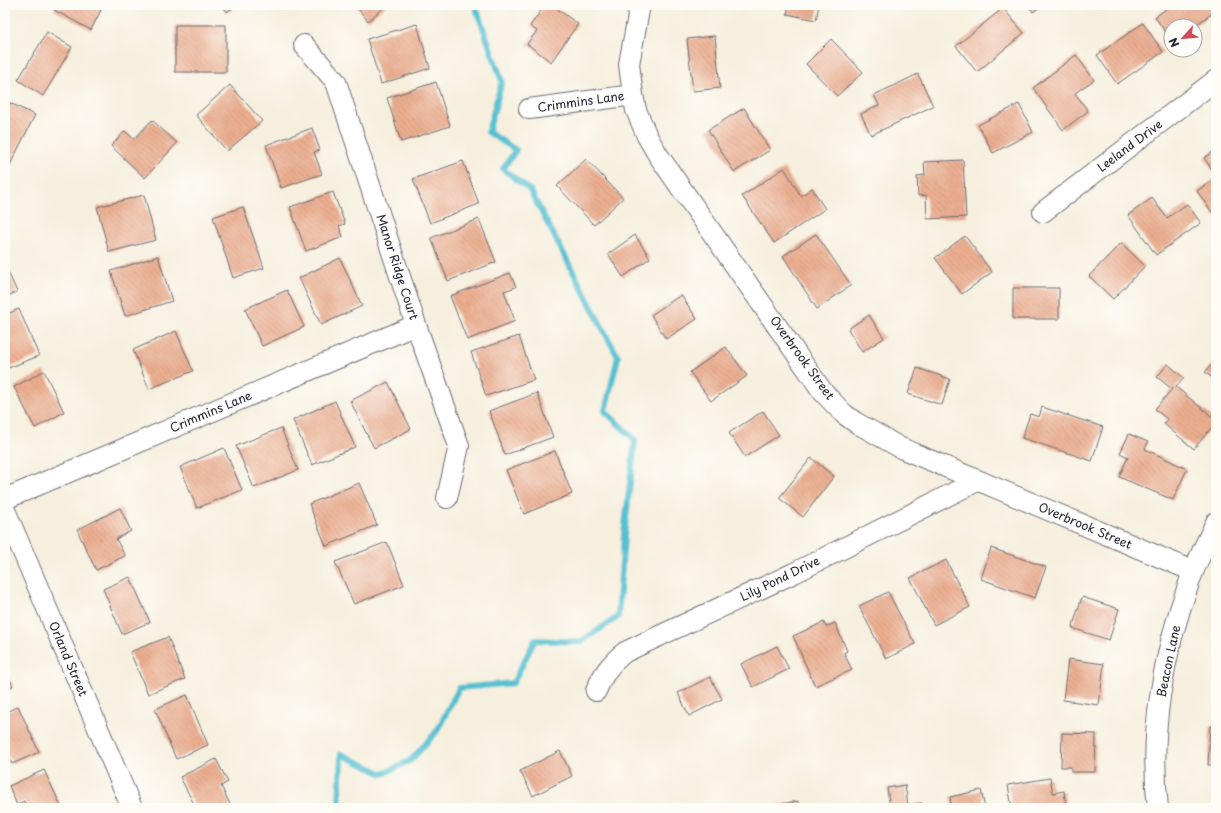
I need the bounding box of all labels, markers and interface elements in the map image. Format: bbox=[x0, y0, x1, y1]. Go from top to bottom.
north arrow bbox=[1163, 18, 1203, 58]
text: N bbox=[1164, 35, 1183, 51]
street label: Crimmins Lane bbox=[536, 86, 626, 116]
street label: Leeland Drive bbox=[1093, 115, 1166, 176]
street label: Manor Ridge Court bbox=[372, 212, 424, 322]
street label: Overbrook Street bbox=[766, 312, 840, 403]
street label: Crimmins Lane bbox=[167, 386, 255, 436]
street label: Overbrook Street bbox=[1036, 497, 1135, 553]
street label: Lily Pond Drive bbox=[737, 551, 822, 605]
street label: Orland Street bbox=[45, 618, 93, 699]
street label: Beacon Lane bbox=[1152, 623, 1184, 698]

